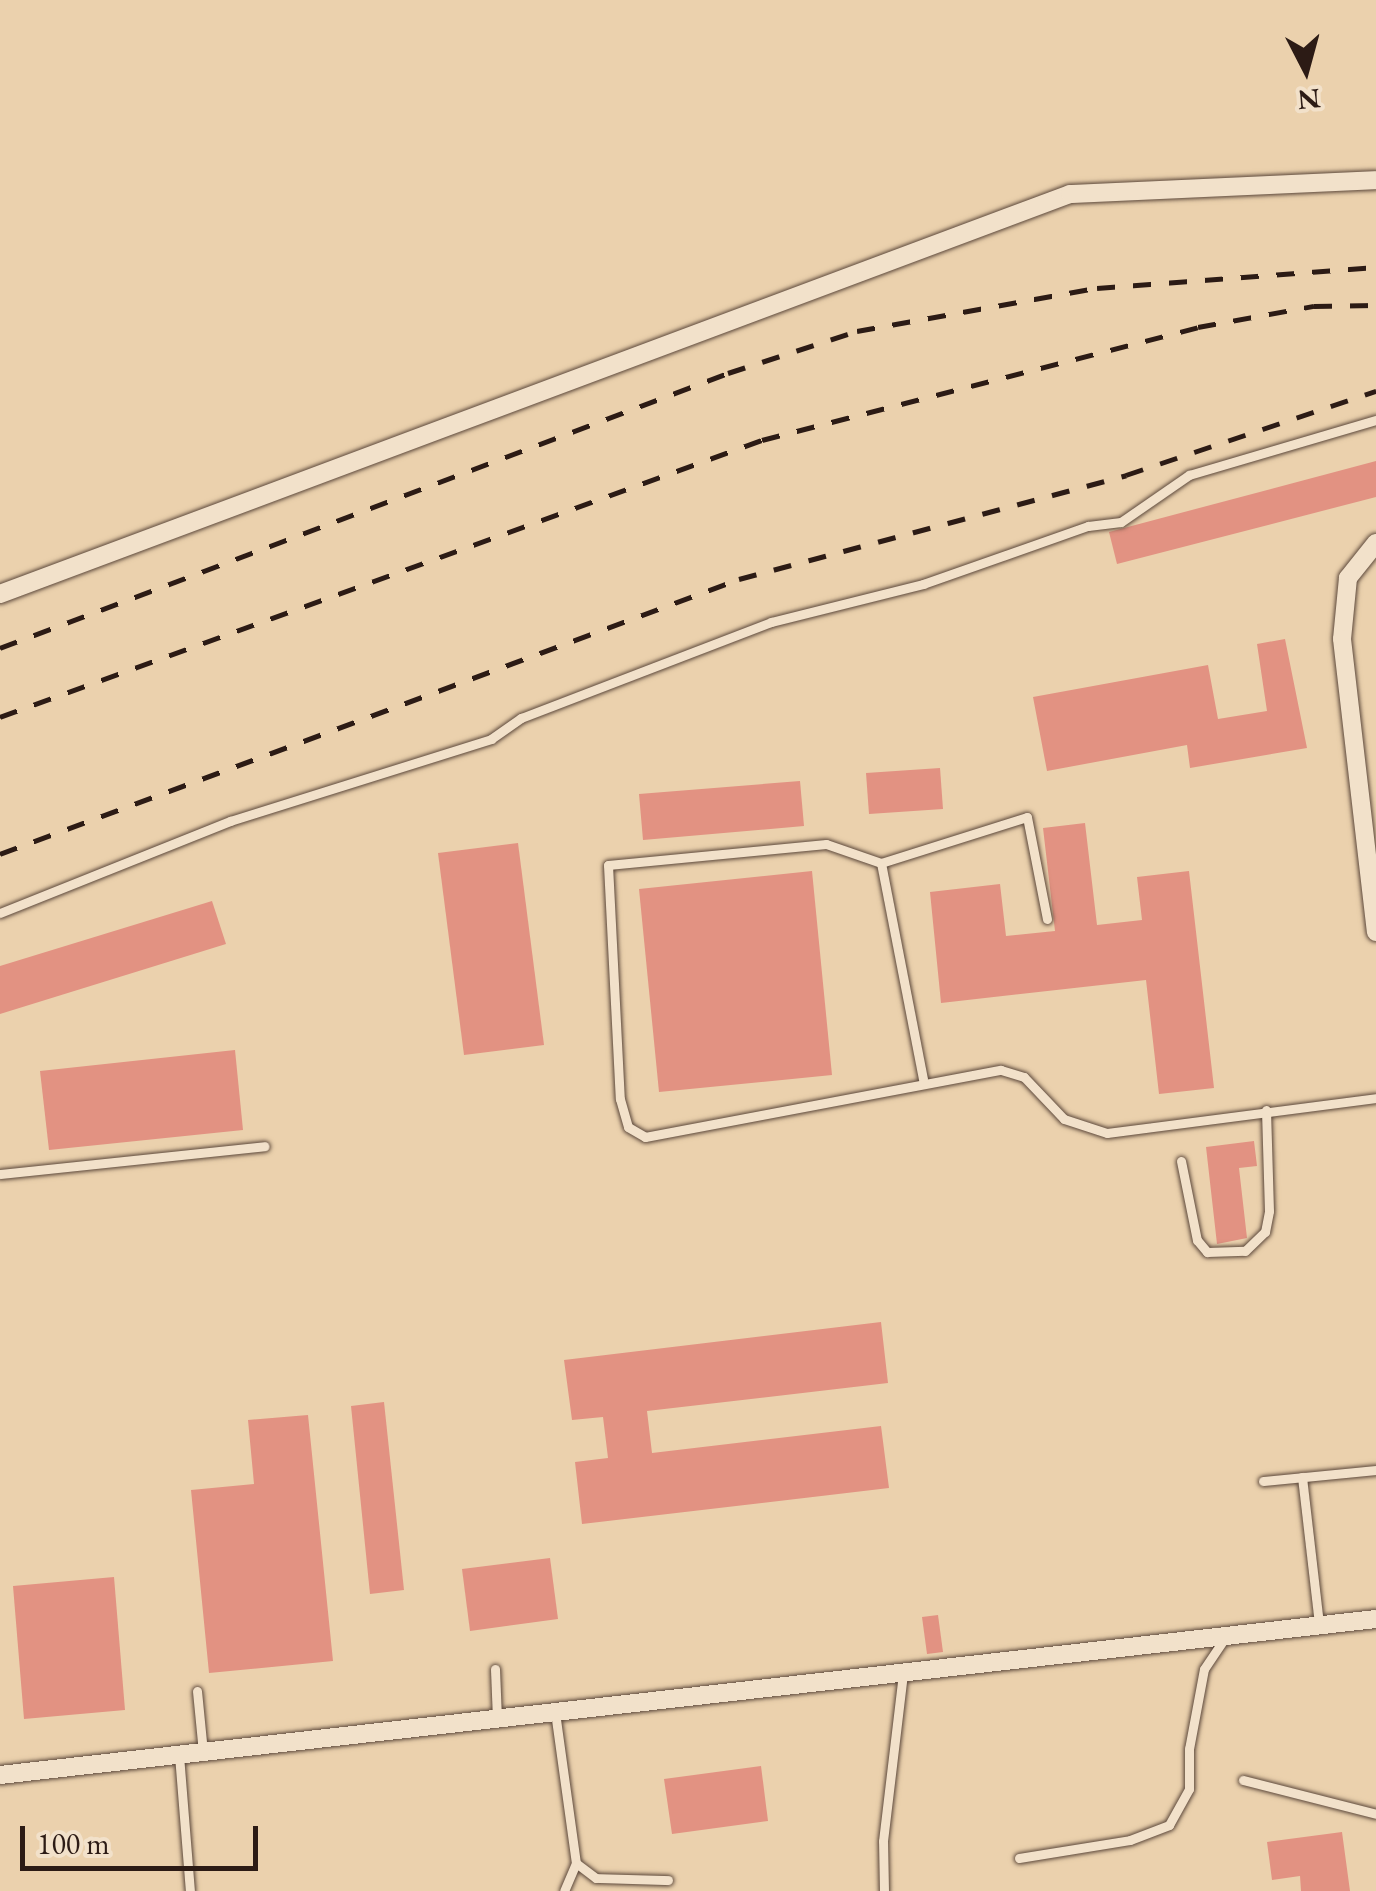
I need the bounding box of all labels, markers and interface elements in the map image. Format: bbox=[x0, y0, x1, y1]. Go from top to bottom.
north arrow bbox=[1256, 20, 1356, 120]
text: N bbox=[1296, 81, 1322, 119]
scale bar bbox=[25, 1806, 262, 1868]
text: 100 m bbox=[37, 1824, 110, 1863]

